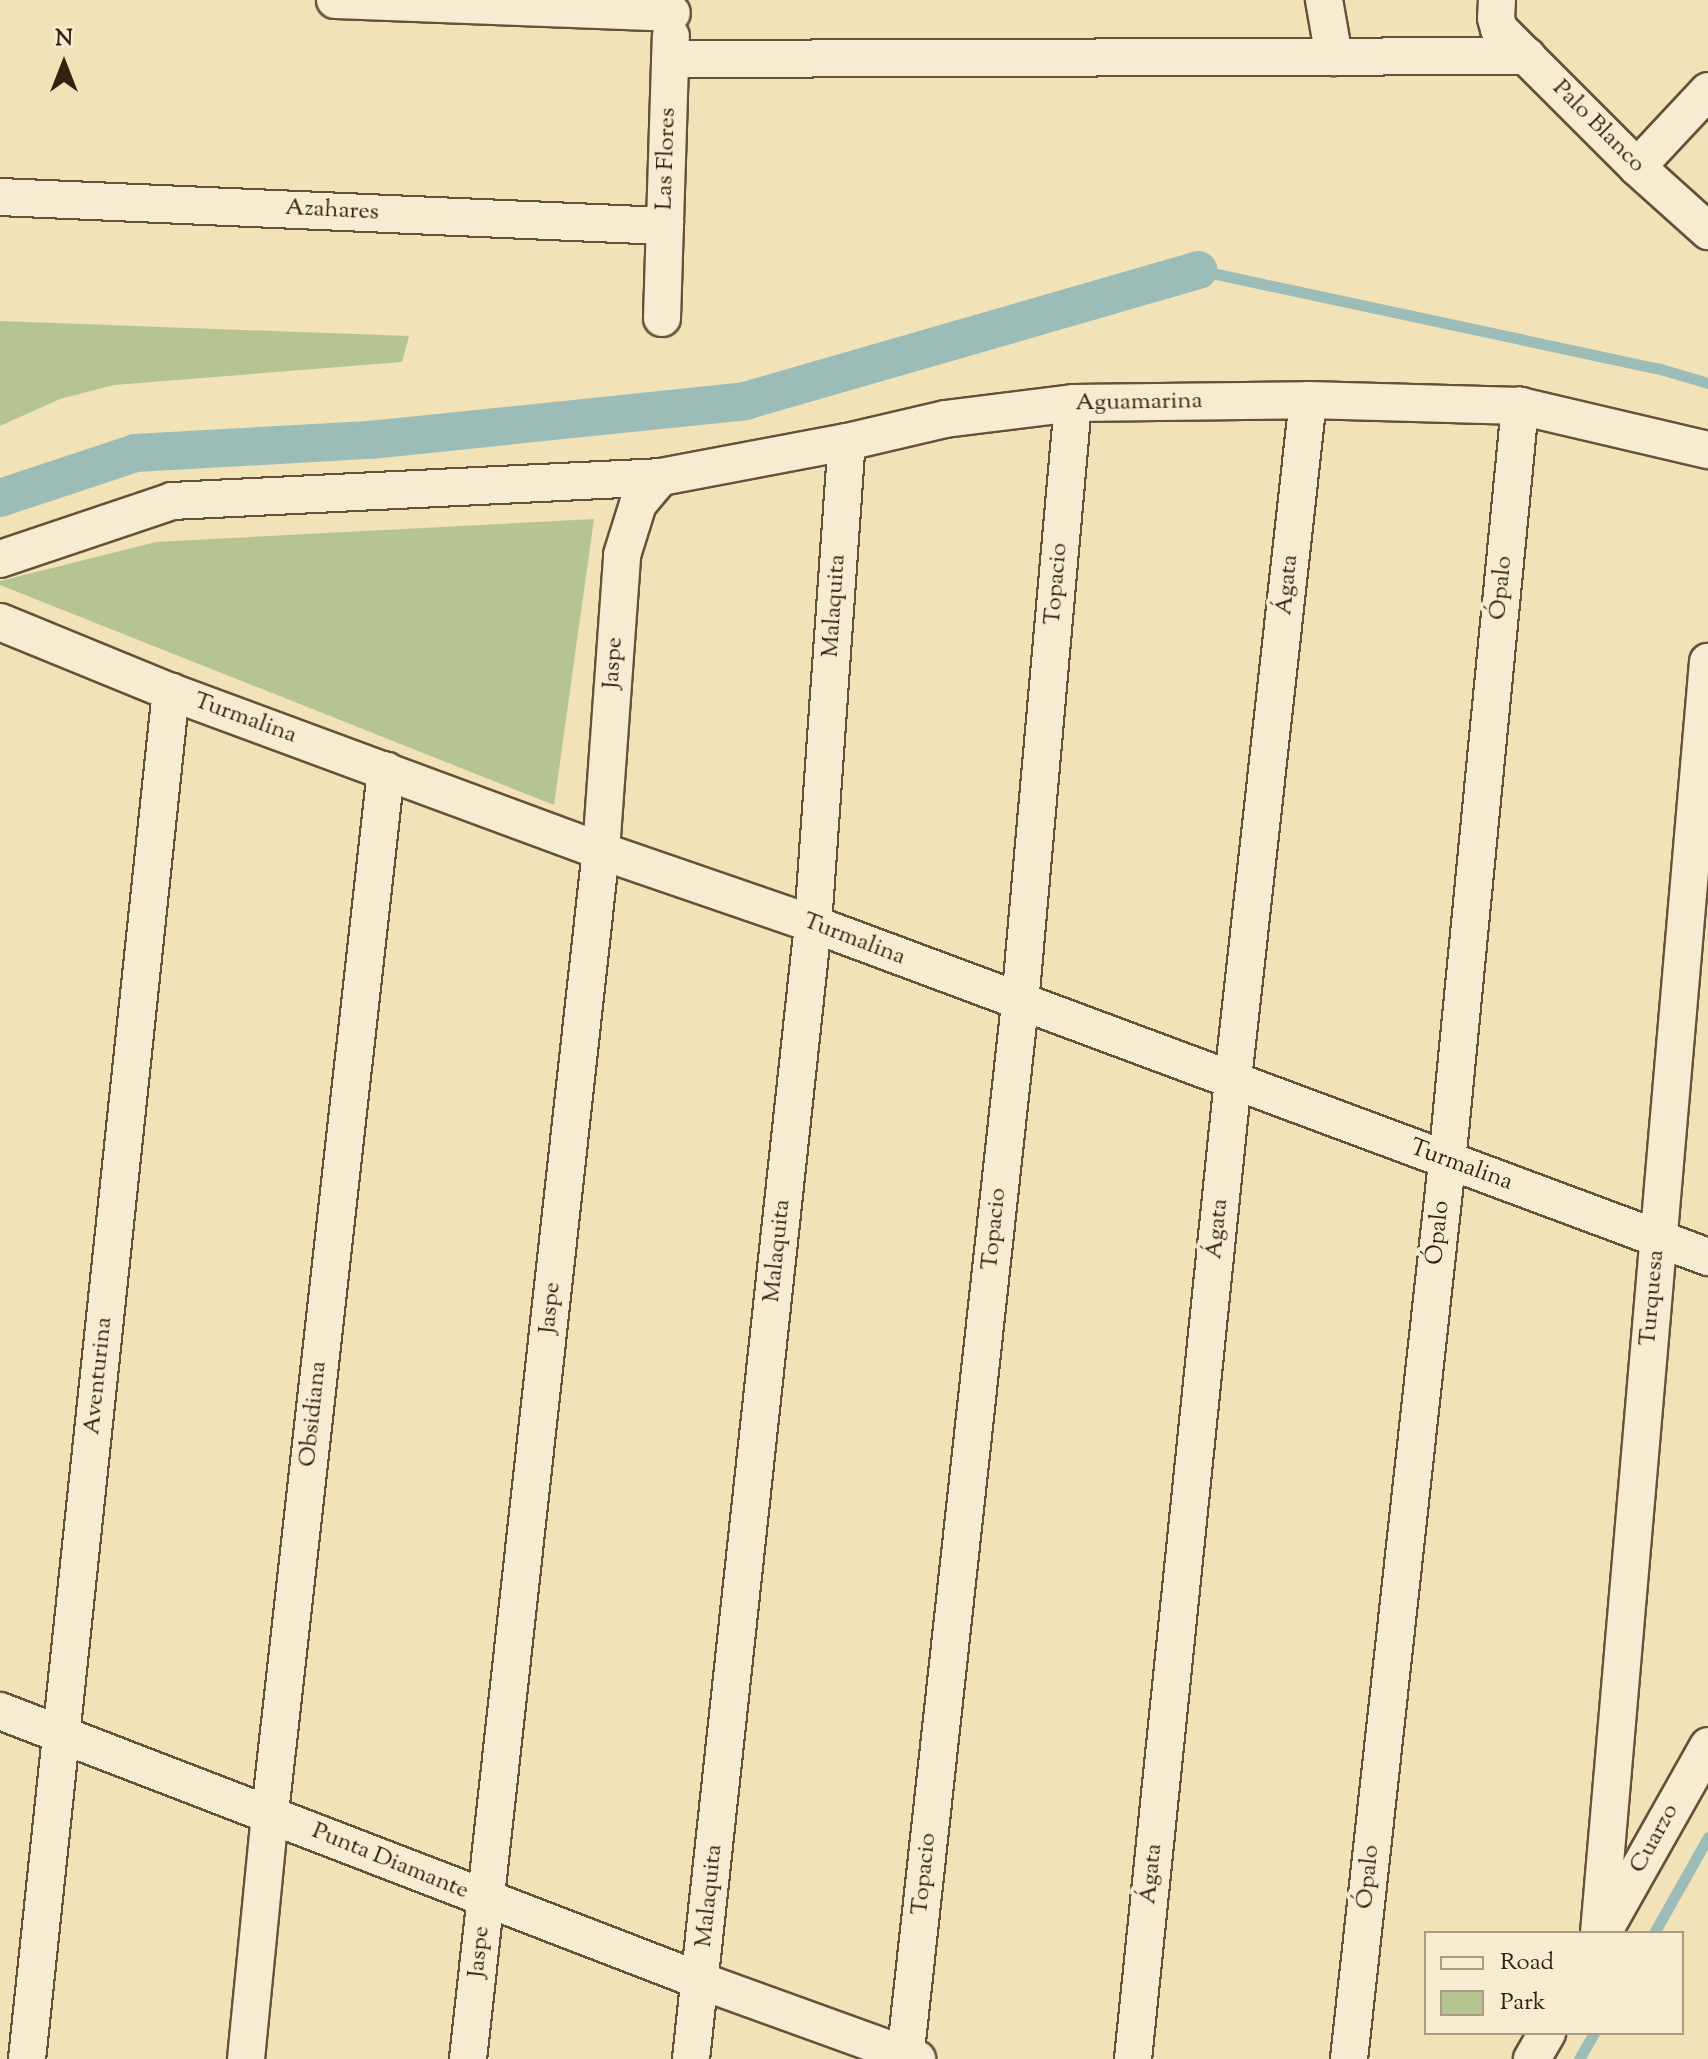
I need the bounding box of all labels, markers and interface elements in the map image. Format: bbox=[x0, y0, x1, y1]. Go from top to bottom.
north arrow bbox=[24, 24, 104, 104]
text: N bbox=[55, 24, 73, 56]
street label: Palo Blanco bbox=[1546, 75, 1650, 179]
street label: Las Flores bbox=[651, 107, 683, 211]
street label: Azahares bbox=[284, 194, 380, 228]
street label: Aguamarina bbox=[1075, 387, 1203, 419]
street label: Topacio bbox=[1039, 542, 1075, 626]
street label: Malaquita bbox=[817, 553, 853, 659]
street label: Ágata bbox=[1271, 553, 1305, 617]
street label: Ópalo bbox=[1484, 554, 1520, 622]
street label: Jaspe bbox=[598, 636, 630, 690]
street label: Turmalina bbox=[190, 687, 300, 751]
street label: Turmalina bbox=[799, 907, 909, 973]
street label: Turmalina bbox=[1406, 1134, 1516, 1198]
street label: Topacio bbox=[976, 1187, 1014, 1271]
street label: Ágata bbox=[1201, 1197, 1235, 1261]
street label: Malaquita bbox=[758, 1198, 798, 1304]
street label: Ópalo bbox=[1421, 1199, 1457, 1267]
street label: Turquesa bbox=[1634, 1249, 1672, 1347]
street label: Jaspe bbox=[534, 1281, 568, 1335]
street label: Aventurina bbox=[78, 1316, 120, 1436]
street label: Obsidiana bbox=[294, 1360, 334, 1468]
street label: Cuarzo bbox=[1624, 1799, 1686, 1879]
street label: Punta Diamante bbox=[307, 1817, 473, 1907]
street label: Topacio bbox=[906, 1832, 944, 1916]
street label: Ágata bbox=[1135, 1842, 1169, 1906]
street label: Malaquita bbox=[690, 1843, 730, 1949]
street label: Ópalo bbox=[1351, 1843, 1387, 1911]
street label: Jaspe bbox=[463, 1925, 497, 1979]
legend bbox=[1424, 1931, 1684, 2035]
text: Road bbox=[1500, 1946, 1554, 1980]
text: Park bbox=[1500, 1986, 1546, 2020]

